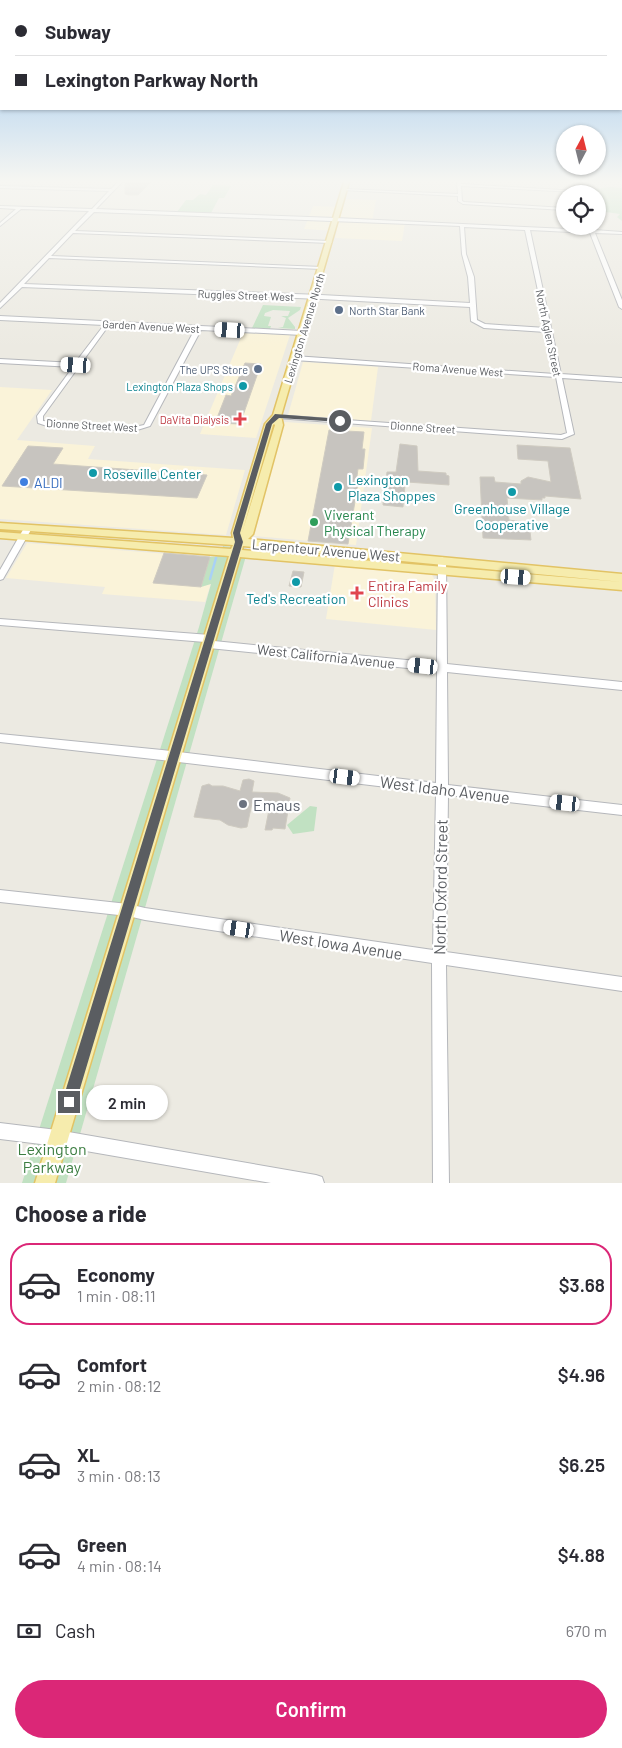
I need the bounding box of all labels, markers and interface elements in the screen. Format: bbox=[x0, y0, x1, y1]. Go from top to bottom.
text: Subway bbox=[45, 20, 111, 43]
text: Lexington Parkway North bbox=[45, 68, 258, 91]
north arrow bbox=[556, 125, 606, 175]
map controls bbox=[556, 125, 606, 235]
button: locate bbox=[556, 185, 606, 235]
street label: Lexington Avenue North bbox=[281, 271, 327, 385]
street label: Ruggles Street West bbox=[198, 287, 294, 303]
street label: North Aglen Street bbox=[533, 288, 565, 378]
marker: North Star Bank bbox=[333, 304, 345, 316]
place label: North Star Bank bbox=[349, 304, 425, 317]
street label: Garden Avenue West bbox=[102, 317, 200, 335]
car bbox=[214, 322, 245, 338]
car bbox=[60, 357, 91, 373]
street label: Roma Avenue West bbox=[412, 359, 504, 379]
place label: The UPS Store bbox=[179, 363, 248, 376]
marker: The UPS Store bbox=[252, 363, 264, 375]
place label: Lexington Plaza Shops bbox=[126, 380, 233, 393]
marker: Lexington Plaza Shops bbox=[237, 380, 249, 392]
route start bbox=[329, 410, 351, 432]
marker: DaVita Dialysis bbox=[233, 412, 247, 426]
place label: DaVita Dialysis bbox=[160, 413, 229, 426]
street label: Dionne Street West bbox=[46, 416, 138, 434]
street label: Dionne Street bbox=[390, 418, 456, 436]
place label: Roseville Center bbox=[103, 465, 201, 482]
marker: Roseville Center bbox=[87, 467, 99, 479]
place label: Lexington Plaza Shoppes bbox=[348, 471, 436, 504]
place label: ALDI bbox=[34, 474, 63, 491]
marker: ALDI bbox=[18, 476, 30, 488]
marker: Lexington Plaza Shoppes bbox=[332, 481, 344, 493]
marker: Greenhouse Village Cooperative bbox=[506, 486, 518, 498]
place label: Greenhouse Village Cooperative bbox=[454, 500, 570, 533]
place label: Viverant Physical Therapy bbox=[324, 506, 426, 539]
marker: Viverant Physical Therapy bbox=[308, 516, 320, 528]
street label: Larpenteur Avenue West bbox=[251, 535, 401, 565]
car bbox=[500, 568, 531, 586]
marker: Ted's Recreation bbox=[290, 576, 302, 588]
place label: Entira Family Clinics bbox=[368, 577, 448, 610]
marker: Entira Family Clinics bbox=[350, 586, 364, 600]
place label: Ted's Recreation bbox=[246, 590, 346, 607]
street label: West California Avenue bbox=[256, 640, 396, 672]
car bbox=[407, 657, 438, 675]
car bbox=[329, 768, 360, 786]
street label: West Idaho Avenue bbox=[379, 772, 511, 806]
car bbox=[549, 794, 580, 812]
place label: Emaus bbox=[253, 795, 300, 814]
marker: Emaus bbox=[237, 798, 249, 810]
street label: North Oxford Street bbox=[429, 819, 451, 955]
car bbox=[223, 919, 254, 939]
street label: West Iowa Avenue bbox=[278, 925, 404, 963]
callout: 2 min bbox=[86, 1084, 169, 1120]
route end bbox=[58, 1091, 80, 1113]
text: 2 min bbox=[108, 1093, 146, 1112]
park label: Lexington Parkway bbox=[17, 1139, 87, 1176]
text: Choose a ride bbox=[15, 1200, 147, 1226]
icon: car bbox=[17, 1262, 62, 1307]
text: Economy bbox=[77, 1263, 155, 1286]
text: $3.68 bbox=[559, 1273, 605, 1296]
text: 1 min · 08:11 bbox=[77, 1286, 156, 1305]
icon: car bbox=[17, 1352, 62, 1397]
text: Comfort bbox=[77, 1353, 147, 1376]
text: $4.96 bbox=[558, 1363, 605, 1386]
text: 2 min · 08:12 bbox=[77, 1376, 161, 1395]
icon: car bbox=[17, 1442, 62, 1487]
text: XL bbox=[77, 1443, 100, 1466]
text: $6.25 bbox=[558, 1453, 605, 1476]
text: 3 min · 08:13 bbox=[77, 1466, 161, 1485]
icon: car bbox=[17, 1532, 62, 1577]
text: Green bbox=[77, 1533, 127, 1556]
text: $4.88 bbox=[558, 1543, 605, 1566]
text: 4 min · 08:14 bbox=[77, 1556, 162, 1575]
icon: cash bbox=[15, 1617, 43, 1645]
text: Cash bbox=[55, 1619, 96, 1642]
text: 670 m bbox=[566, 1621, 607, 1640]
button: Confirm bbox=[15, 1680, 607, 1738]

